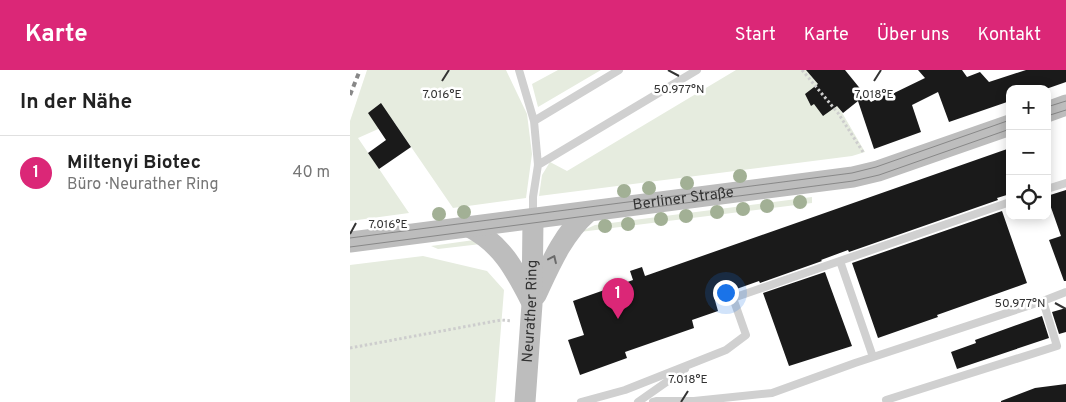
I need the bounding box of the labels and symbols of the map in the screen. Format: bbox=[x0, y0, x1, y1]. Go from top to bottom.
text: 50.977°N bbox=[654, 82, 705, 98]
text: 7.016°E bbox=[422, 87, 462, 103]
text: 7.018°E bbox=[854, 87, 894, 103]
street label: Berliner Straße bbox=[632, 183, 735, 215]
text: 7.016°E bbox=[368, 217, 408, 233]
one-way arrow bbox=[546, 256, 556, 265]
street label: Neurather Ring bbox=[518, 260, 542, 363]
pin: 1 bbox=[602, 278, 634, 319]
your location bbox=[713, 280, 739, 306]
text: 50.977°N bbox=[995, 296, 1046, 312]
text: 7.018°E bbox=[668, 372, 708, 388]

